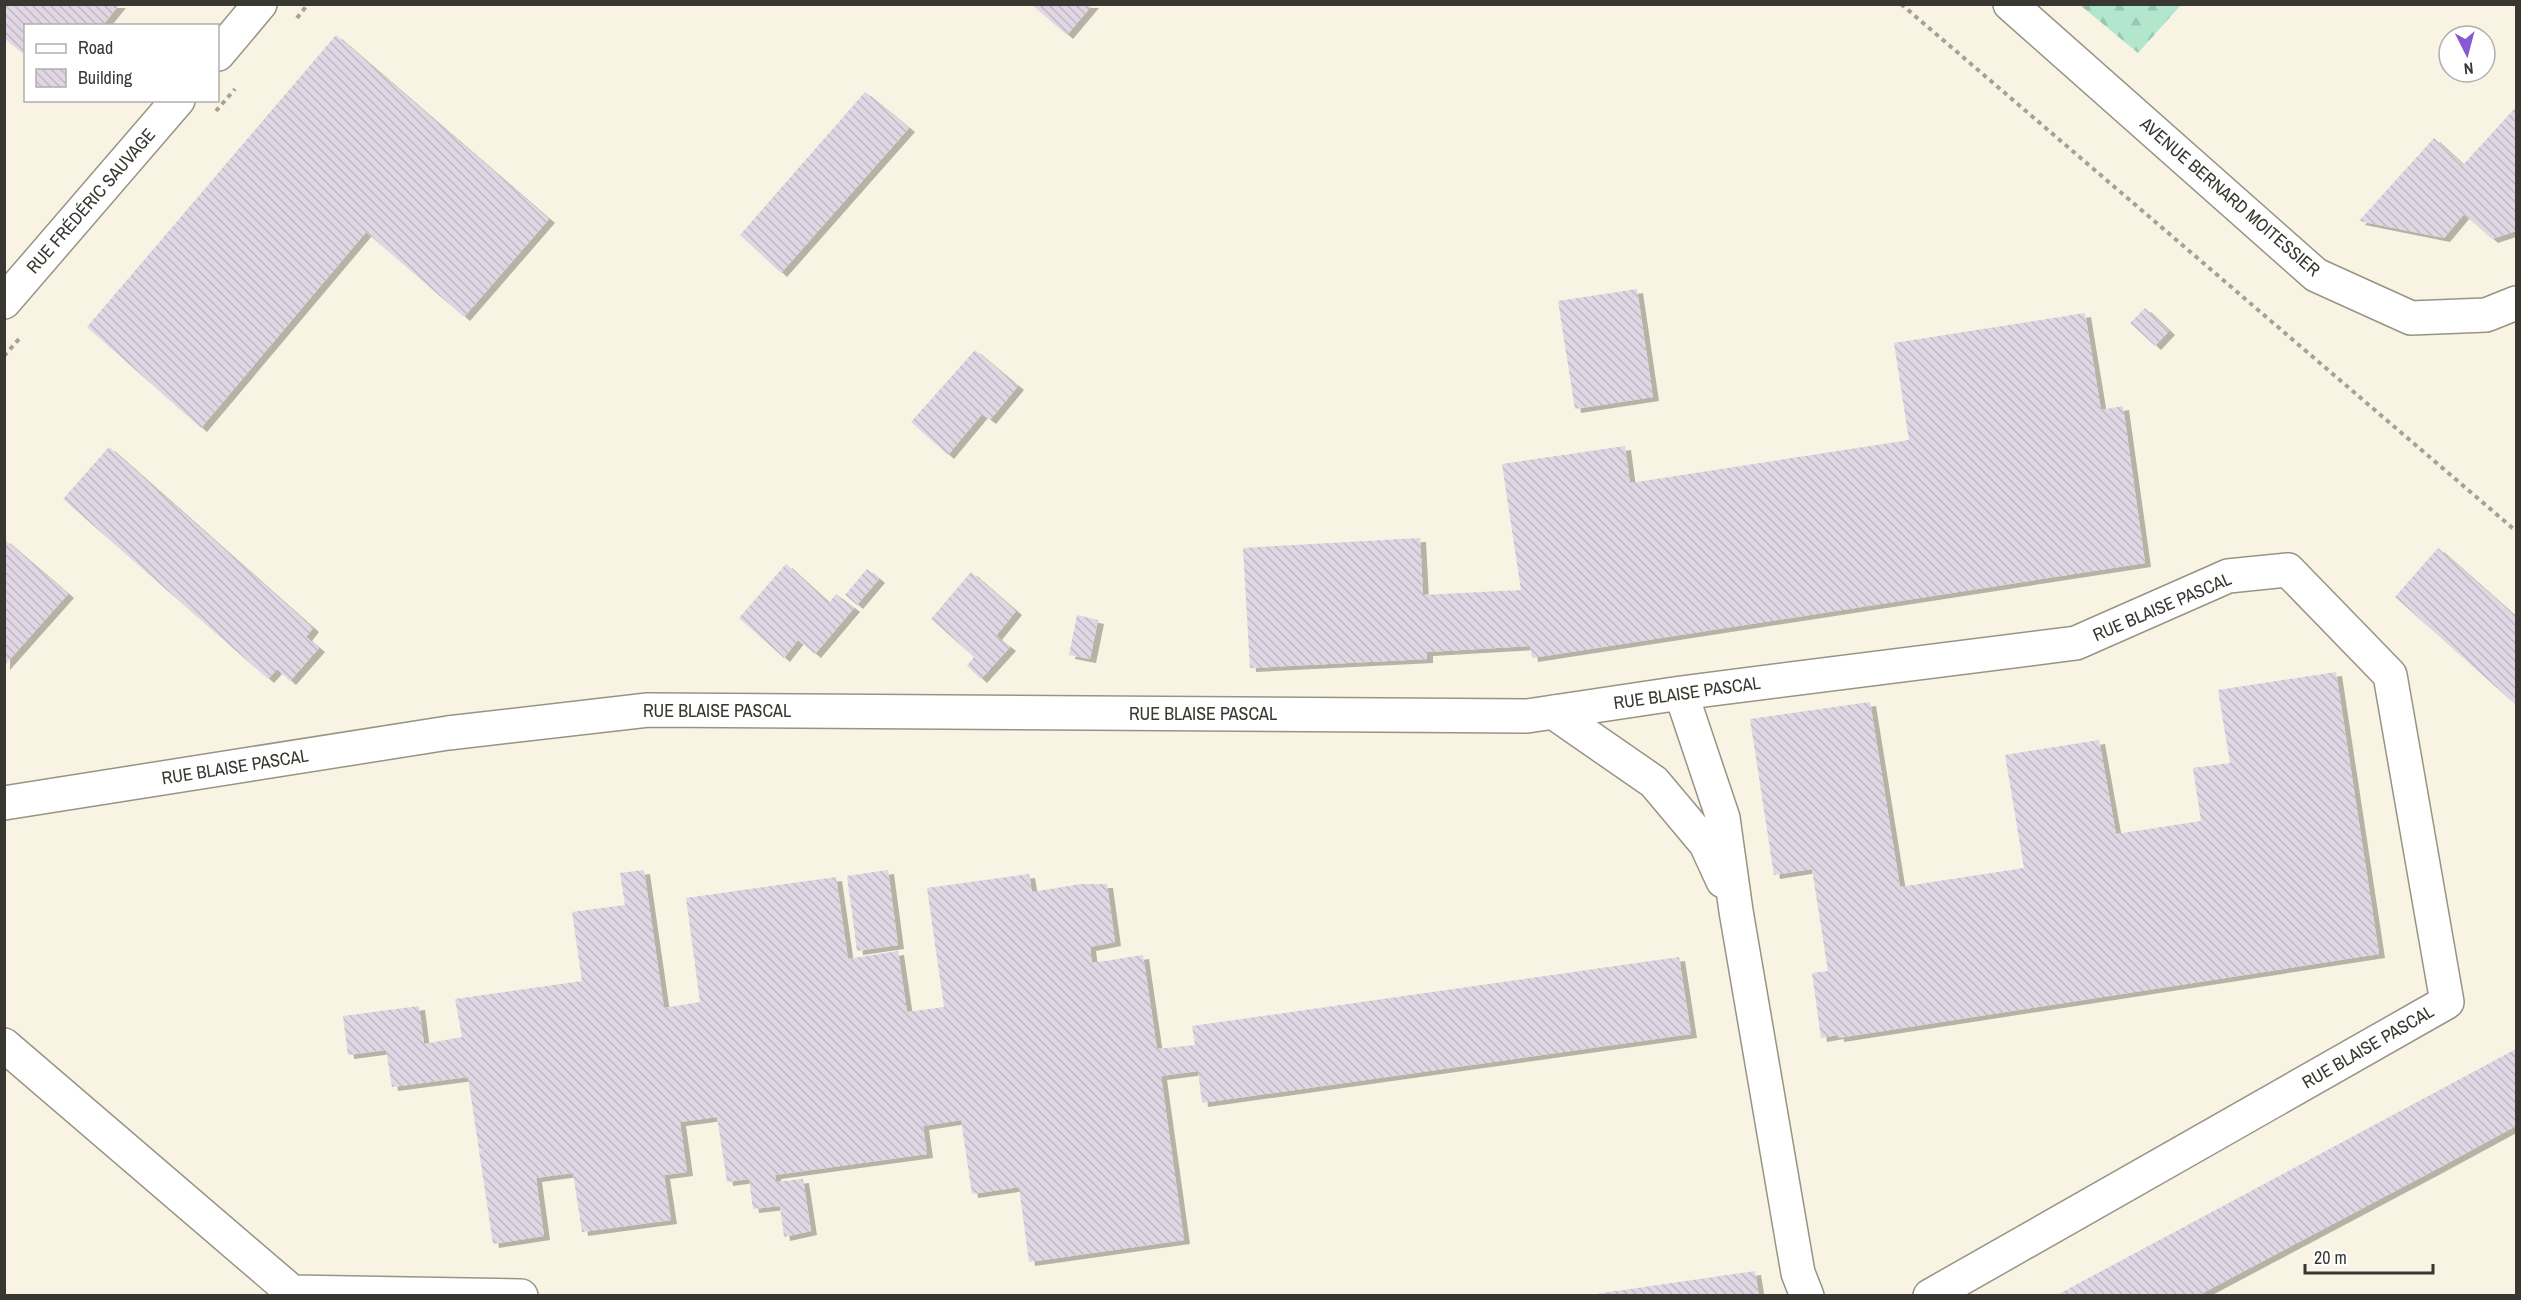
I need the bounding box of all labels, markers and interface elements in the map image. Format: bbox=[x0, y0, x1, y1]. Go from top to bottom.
legend bbox=[24, 24, 219, 102]
north arrow bbox=[2437, 24, 2497, 84]
text: Road bbox=[78, 35, 113, 60]
text: N bbox=[2463, 57, 2474, 80]
text: Building bbox=[78, 65, 133, 90]
street label: AVENUE BERNARD MOITESSIER bbox=[2134, 111, 2326, 282]
street label: RUE FRÉDÉRIC SAUVAGE bbox=[20, 123, 161, 279]
street label: RUE BLAISE PASCAL bbox=[2089, 566, 2235, 647]
street label: RUE BLAISE PASCAL bbox=[1612, 670, 1762, 715]
street label: RUE BLAISE PASCAL bbox=[643, 698, 791, 723]
street label: RUE BLAISE PASCAL bbox=[1129, 701, 1277, 726]
street label: RUE BLAISE PASCAL bbox=[160, 743, 310, 790]
street label: RUE BLAISE PASCAL bbox=[2297, 999, 2438, 1094]
scale bar bbox=[2305, 1237, 2432, 1275]
text: 20 m bbox=[2314, 1245, 2347, 1270]

